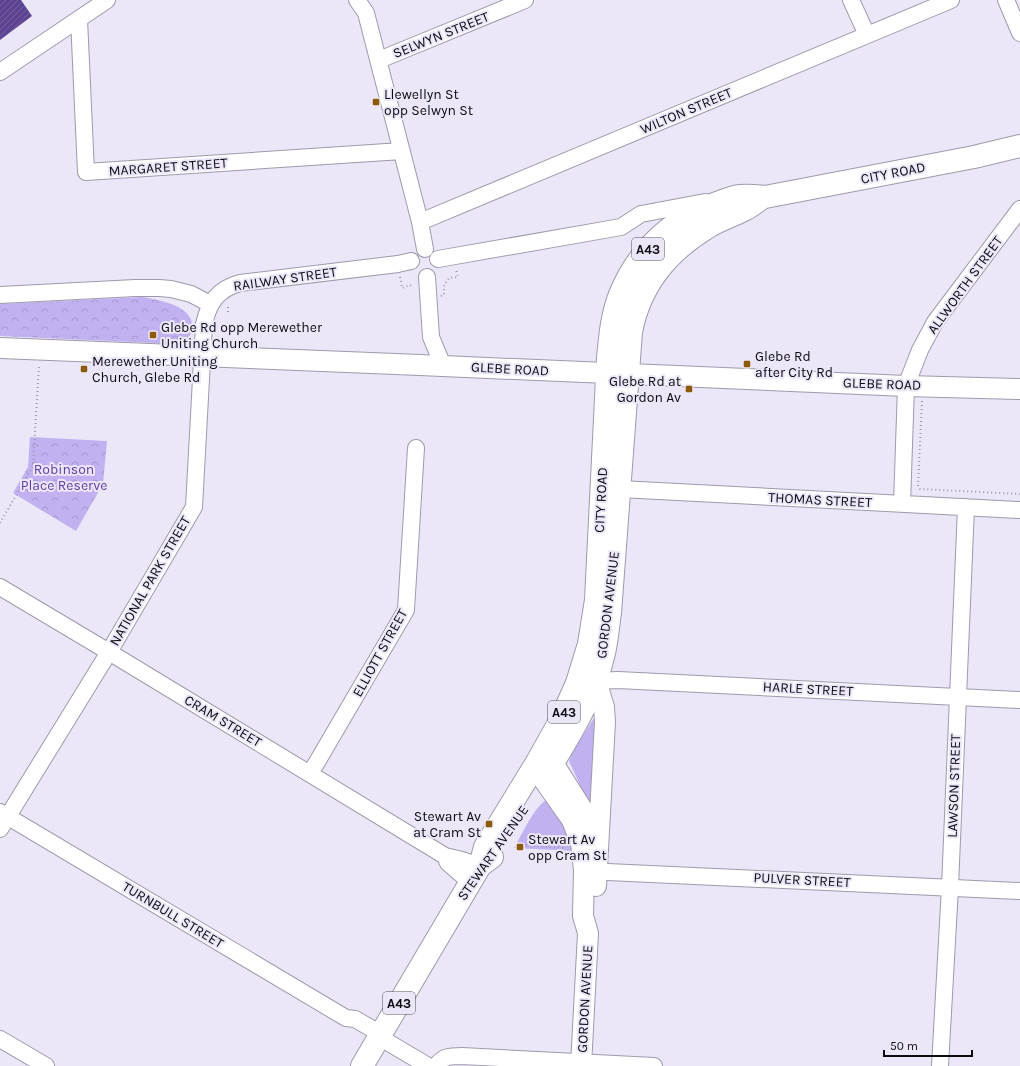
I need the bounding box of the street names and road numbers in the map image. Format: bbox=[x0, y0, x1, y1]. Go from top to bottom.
street label: SELWYN STREET bbox=[390, 8, 492, 62]
street label: WILTON STREET bbox=[638, 84, 734, 138]
street label: MARGARET STREET bbox=[108, 154, 228, 180]
street label: CITY ROAD bbox=[859, 158, 927, 188]
street label: ALLWORTH STREET bbox=[924, 233, 1006, 337]
road number: A43 bbox=[632, 238, 664, 260]
street label: RAILWAY STREET bbox=[232, 263, 338, 295]
street label: GLEBE ROAD bbox=[470, 358, 550, 380]
street label: GLEBE ROAD bbox=[843, 374, 921, 394]
street label: CITY ROAD bbox=[591, 467, 611, 533]
street label: THOMAS STREET bbox=[768, 489, 872, 511]
street label: NATIONAL PARK STREET bbox=[106, 513, 194, 649]
street label: GORDON AVENUE bbox=[593, 550, 623, 660]
street label: ELLIOTT STREET bbox=[349, 606, 411, 700]
street label: HARLE STREET bbox=[762, 678, 854, 700]
street label: CRAM STREET bbox=[181, 691, 265, 751]
road number: A43 bbox=[548, 701, 580, 723]
street label: LAWSON STREET bbox=[944, 734, 964, 838]
street label: STEWART AVENUE bbox=[454, 802, 532, 904]
street label: PULVER STREET bbox=[753, 869, 851, 891]
street label: TURNBULL STREET bbox=[119, 878, 227, 952]
street label: GORDON AVENUE bbox=[574, 945, 596, 1053]
road number: A43 bbox=[383, 992, 415, 1014]

